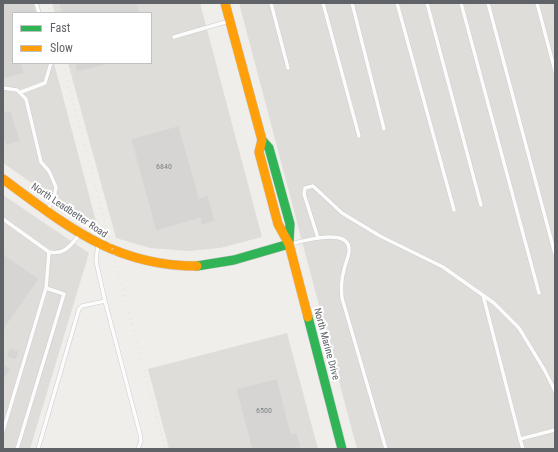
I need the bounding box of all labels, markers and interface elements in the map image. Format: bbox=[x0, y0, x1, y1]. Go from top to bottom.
legend bbox=[12, 12, 152, 64]
text: Fast bbox=[50, 21, 70, 35]
text: Slow bbox=[50, 41, 73, 55]
house number: 6840 bbox=[156, 162, 172, 172]
street label: North Leadbetter Road bbox=[29, 181, 109, 241]
street label: North Marine Drive bbox=[311, 307, 341, 381]
house number: 6500 bbox=[256, 406, 272, 416]

